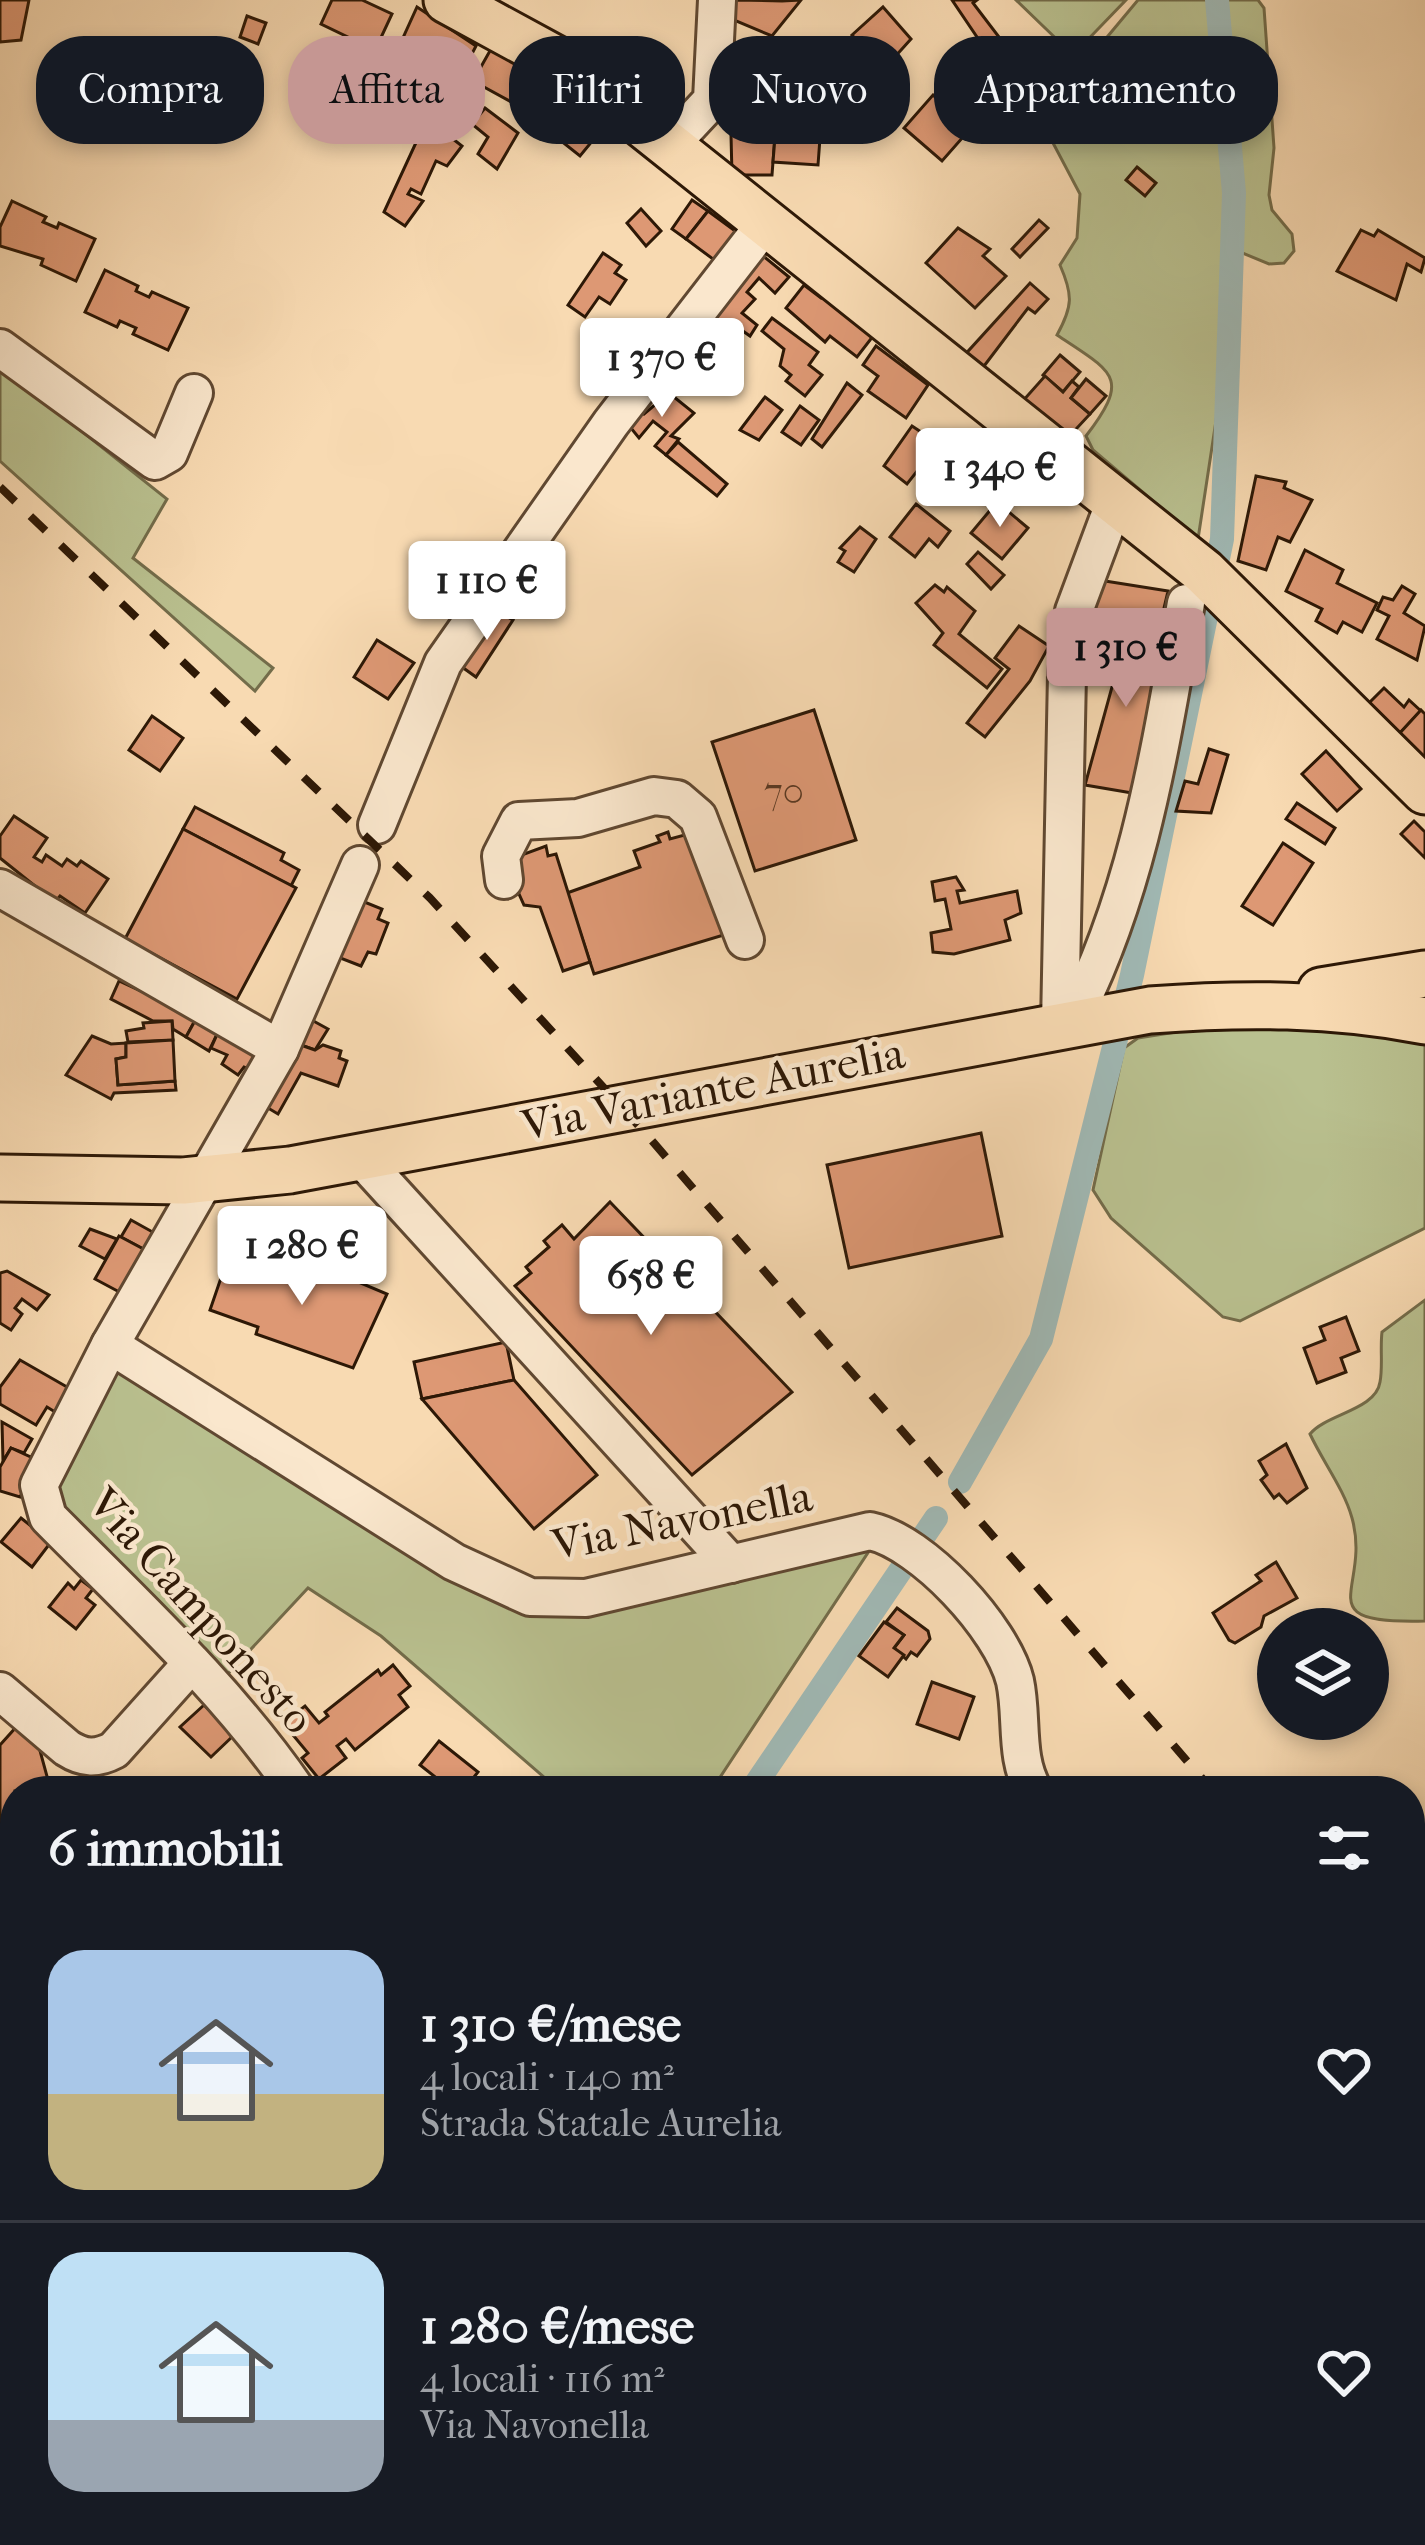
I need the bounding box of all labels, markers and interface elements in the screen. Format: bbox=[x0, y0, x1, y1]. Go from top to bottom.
chip: Compra bbox=[36, 36, 264, 144]
chip: Affitta bbox=[288, 36, 485, 144]
chip: Filtri bbox=[509, 36, 685, 144]
chip: Nuovo bbox=[709, 36, 910, 144]
chip: Appartamento bbox=[934, 36, 1278, 144]
pin: 1 370 € bbox=[551, 318, 773, 420]
text: 1 370 € bbox=[607, 334, 717, 380]
pin: 1 340 € bbox=[889, 428, 1111, 530]
text: 1 340 € bbox=[943, 444, 1057, 490]
pin: 1 110 € bbox=[376, 541, 598, 643]
text: 1 110 € bbox=[436, 557, 538, 603]
pin: 1 310 € bbox=[1015, 608, 1237, 710]
text: 1 310 € bbox=[1073, 624, 1179, 670]
house number: 70 bbox=[764, 768, 804, 814]
street label: Via Variante Aurelia bbox=[516, 1027, 910, 1153]
pin: 1 280 € bbox=[191, 1206, 413, 1308]
text: 1 280 € bbox=[245, 1222, 359, 1268]
pin: 658 € bbox=[567, 1236, 735, 1338]
text: 658 € bbox=[606, 1252, 696, 1298]
street label: Via Navonella bbox=[546, 1470, 818, 1572]
street label: Via Camponesto bbox=[76, 1477, 325, 1745]
map controls bbox=[1257, 1608, 1389, 1740]
button: layers bbox=[1257, 1608, 1389, 1740]
icon: filters bbox=[1311, 1815, 1377, 1881]
text: 6 immobili bbox=[48, 1818, 283, 1878]
text: 1 310 €/mese bbox=[420, 1994, 681, 2054]
icon: home bbox=[144, 1998, 288, 2142]
icon: heart bbox=[1311, 2037, 1377, 2103]
text: 4 locali · 140 m² bbox=[420, 2054, 674, 2100]
text: Strada Statale Aurelia bbox=[420, 2100, 781, 2146]
text: 1 280 €/mese bbox=[420, 2296, 694, 2356]
icon: home bbox=[144, 2300, 288, 2444]
icon: heart bbox=[1311, 2339, 1377, 2405]
text: 4 locali · 116 m² bbox=[420, 2356, 664, 2402]
text: Via Navonella bbox=[420, 2402, 649, 2448]

